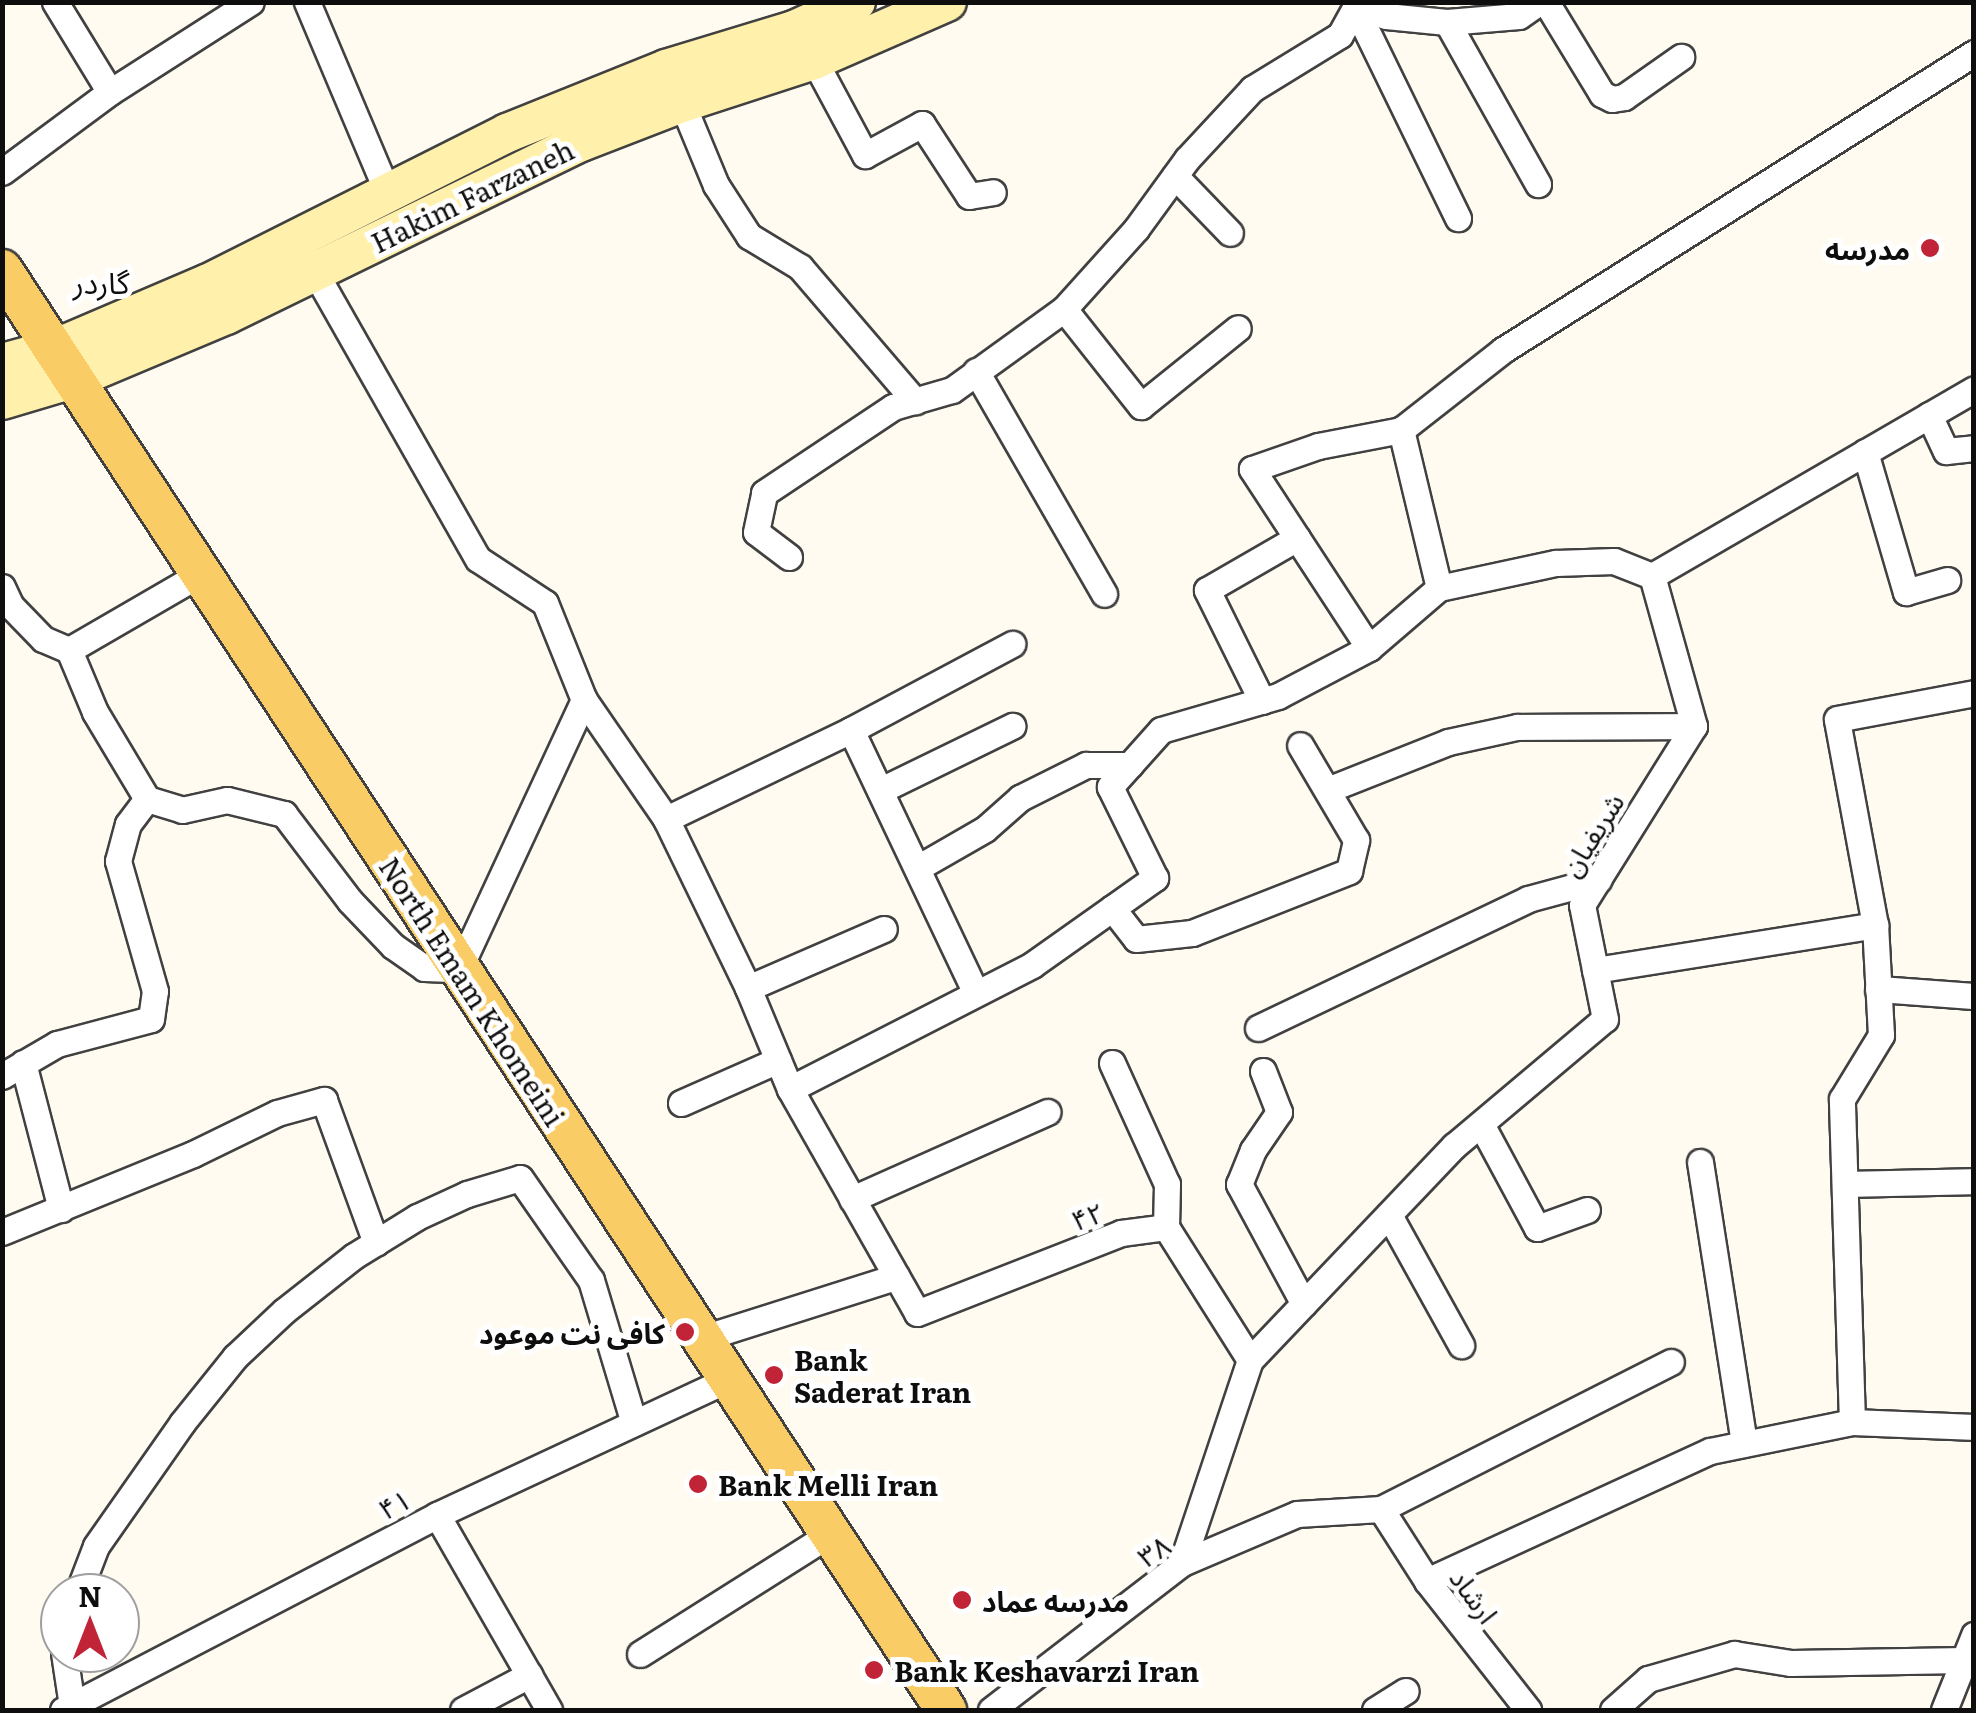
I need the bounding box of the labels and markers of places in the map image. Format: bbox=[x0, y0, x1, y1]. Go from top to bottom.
place label: مدرسه bbox=[1825, 231, 1910, 265]
marker: مدرسه bbox=[1919, 237, 1941, 259]
place label: کافی نت موعود bbox=[479, 1315, 665, 1349]
marker: کافی نت موعود bbox=[674, 1321, 696, 1343]
place label: Bank Saderat Iran bbox=[794, 1342, 971, 1408]
marker: Bank Saderat Iran bbox=[763, 1364, 785, 1386]
place label: Bank Melli Iran bbox=[718, 1467, 938, 1501]
marker: Bank Melli Iran bbox=[687, 1473, 709, 1495]
place label: مدرسه عماد bbox=[982, 1583, 1129, 1617]
marker: مدرسه عماد bbox=[951, 1589, 973, 1611]
place label: Bank Keshavarzi Iran bbox=[894, 1653, 1199, 1687]
marker: Bank Keshavarzi Iran bbox=[863, 1659, 885, 1681]

